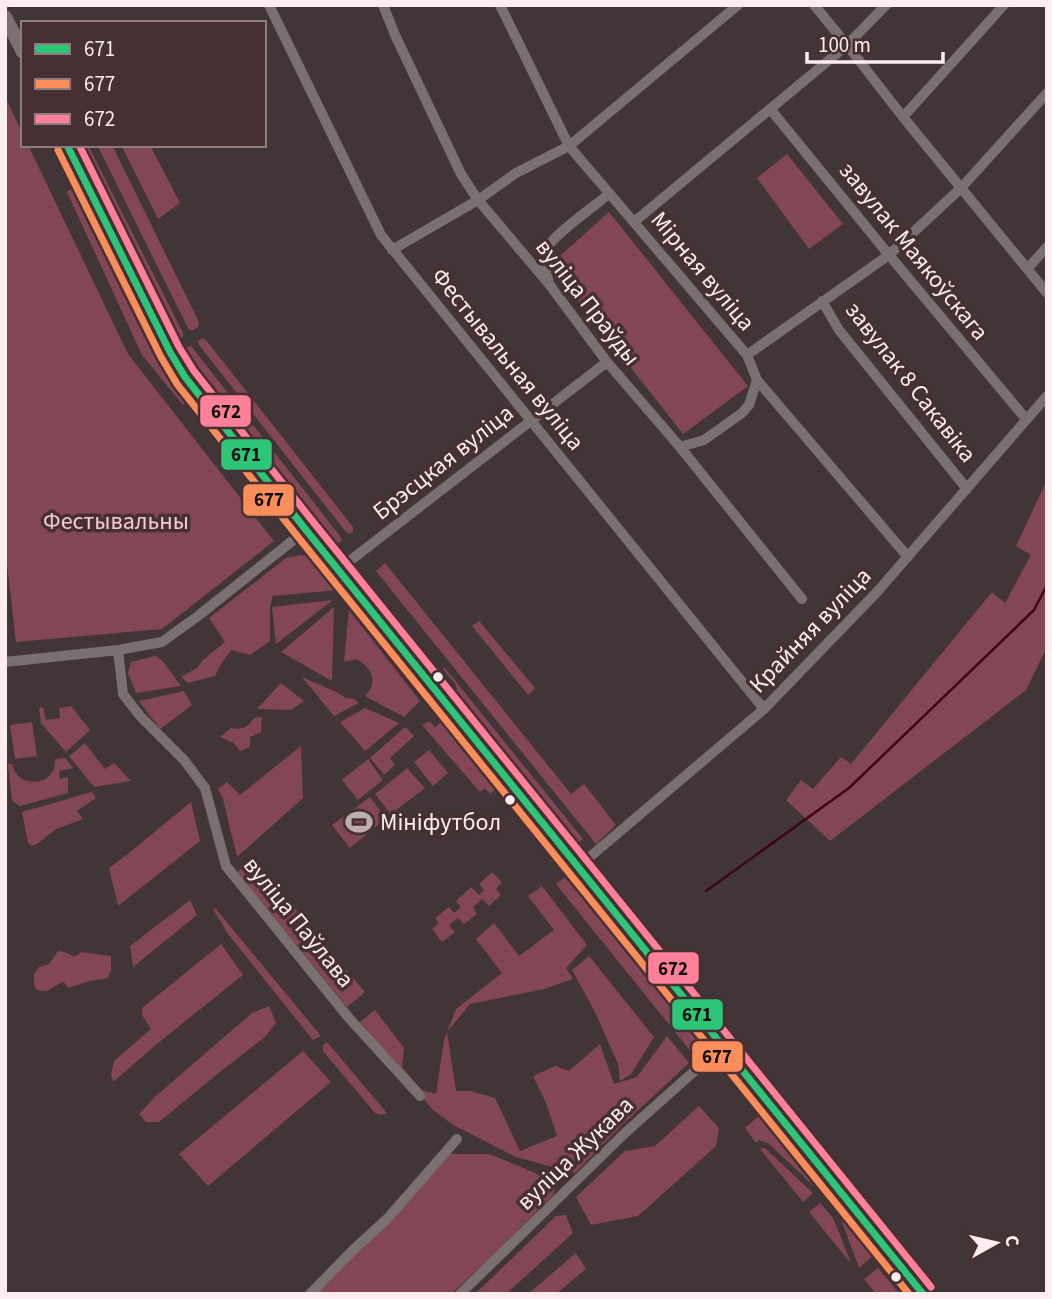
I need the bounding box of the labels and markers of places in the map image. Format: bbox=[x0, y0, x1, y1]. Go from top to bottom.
unlabelled marker bbox=[431, 670, 445, 684]
unlabelled marker bbox=[503, 793, 517, 807]
place label: Мініфутбол bbox=[380, 805, 501, 840]
sports icon: Мініфутбол bbox=[344, 807, 374, 837]
unlabelled marker bbox=[889, 1270, 903, 1284]

